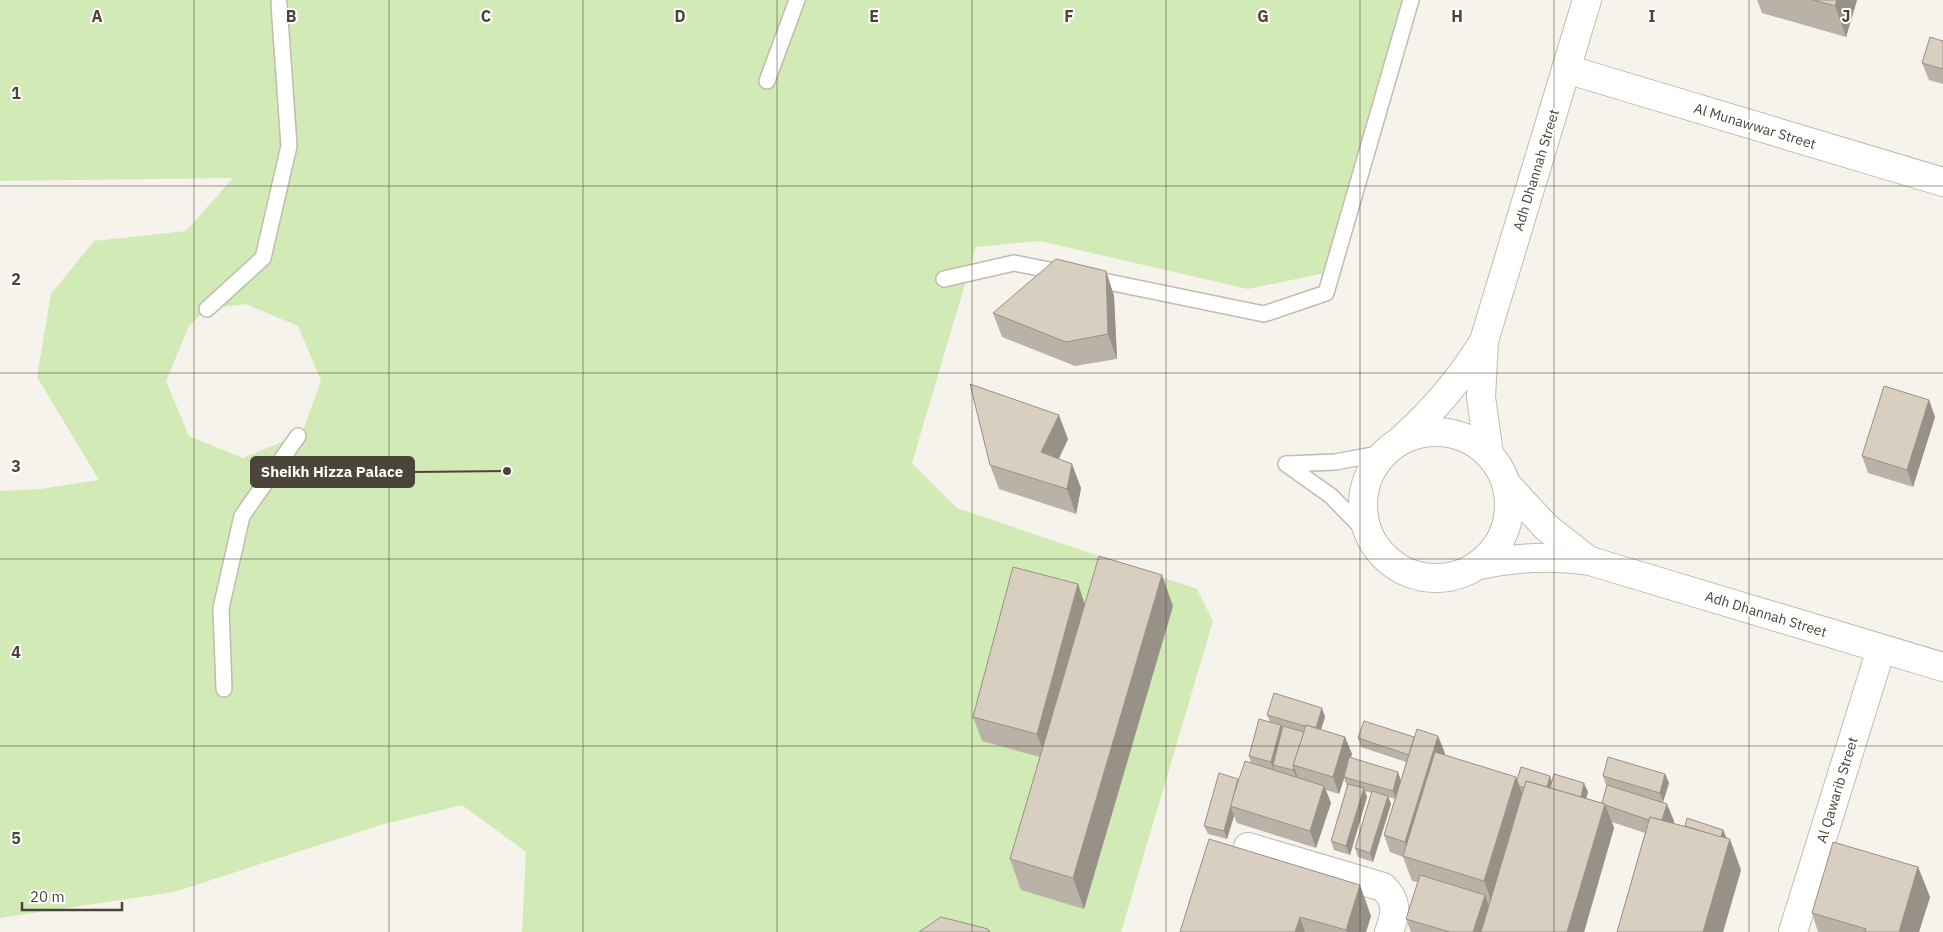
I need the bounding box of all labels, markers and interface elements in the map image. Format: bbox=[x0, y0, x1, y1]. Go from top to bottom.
text: A bbox=[92, 6, 103, 26]
text: B bbox=[286, 6, 297, 26]
text: C bbox=[481, 6, 491, 26]
text: D bbox=[674, 6, 686, 26]
text: E bbox=[869, 6, 879, 26]
text: F bbox=[1064, 6, 1074, 26]
text: G bbox=[1257, 6, 1269, 26]
text: H bbox=[1451, 6, 1463, 26]
text: I bbox=[1649, 6, 1656, 26]
text: J bbox=[1842, 6, 1850, 26]
text: 1 bbox=[11, 83, 21, 103]
street label: Al Munawwar Street bbox=[1692, 99, 1818, 153]
street label: Adh Dhannah Street bbox=[1509, 107, 1563, 233]
text: 2 bbox=[11, 269, 21, 289]
text: 3 bbox=[11, 456, 21, 476]
callout: Sheikh Hizza Palace bbox=[251, 457, 414, 487]
text: Sheikh Hizza Palace bbox=[261, 462, 403, 481]
street label: Adh Dhannah Street bbox=[1703, 587, 1829, 641]
text: 4 bbox=[11, 642, 21, 662]
street label: Al Qawarib Street bbox=[1812, 735, 1862, 845]
text: 5 bbox=[11, 828, 21, 848]
scale bar bbox=[22, 880, 122, 912]
text: 20 m bbox=[30, 887, 65, 906]

